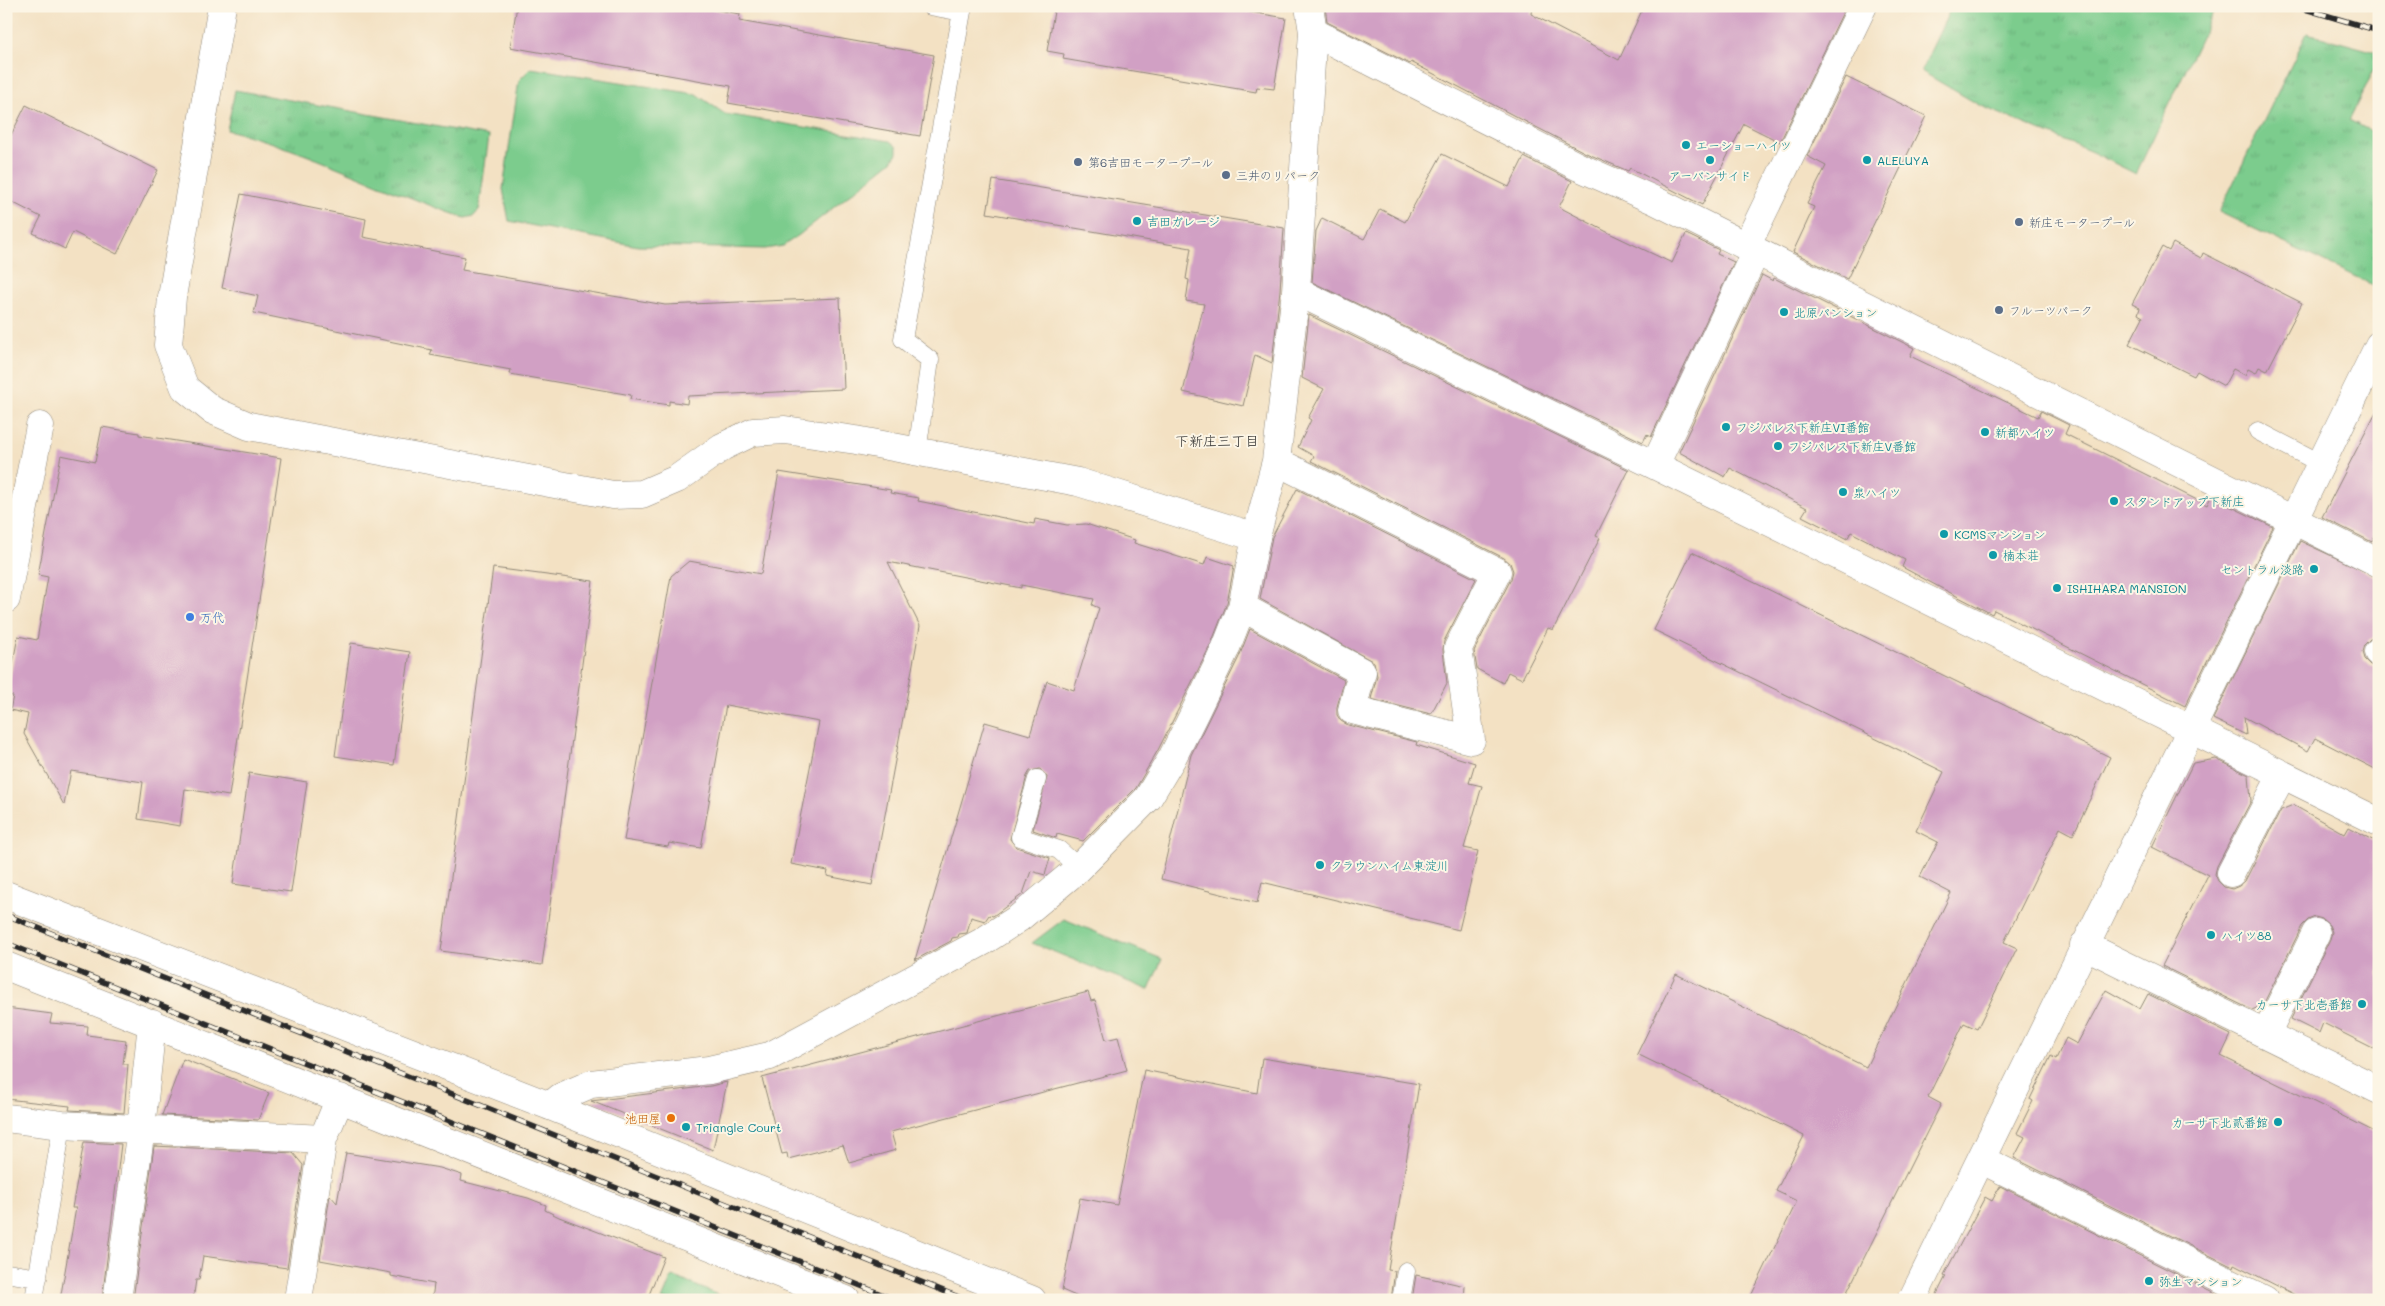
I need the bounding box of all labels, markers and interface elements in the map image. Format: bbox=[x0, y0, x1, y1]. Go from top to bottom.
place label: エーショーハイツ bbox=[1696, 137, 1792, 153]
marker: エーショーハイツ bbox=[1680, 139, 1692, 151]
place label: ALELUYA bbox=[1877, 152, 1929, 168]
place label: 第6吉田モータープール bbox=[1088, 154, 1213, 170]
marker: アーバンサイド bbox=[1704, 154, 1716, 166]
marker: ALELUYA bbox=[1861, 154, 1873, 166]
marker: 第6吉田モータープール bbox=[1072, 156, 1084, 168]
place label: 三井のリパーク bbox=[1236, 167, 1320, 183]
place label: アーバンサイド bbox=[1669, 167, 1751, 183]
marker: 三井のリパーク bbox=[1220, 169, 1232, 181]
place label: 吉田ガレージ bbox=[1147, 213, 1220, 229]
place label: 新庄モータープール bbox=[2029, 214, 2135, 230]
marker: 吉田ガレージ bbox=[1131, 215, 1143, 227]
marker: 新庄モータープール bbox=[2013, 216, 2025, 228]
place label: フルーツパーク bbox=[2009, 302, 2093, 318]
place label: 北原パンション bbox=[1794, 304, 1878, 320]
marker: フルーツパーク bbox=[1993, 304, 2005, 316]
marker: 北原パンション bbox=[1778, 306, 1790, 318]
place label: フジパレス下新庄VI番館 bbox=[1736, 419, 1869, 435]
marker: フジパレス下新庄VI番館 bbox=[1720, 421, 1732, 433]
place label: 新都ハイツ bbox=[1995, 424, 2055, 440]
marker: 新都ハイツ bbox=[1979, 426, 1991, 438]
district label: 下新庄三丁目 bbox=[1175, 431, 1259, 450]
place label: フジパレス下新庄V番館 bbox=[1788, 438, 1916, 454]
marker: フジパレス下新庄V番館 bbox=[1772, 440, 1784, 452]
place label: 泉ハイツ bbox=[1853, 484, 1901, 500]
marker: 泉ハイツ bbox=[1837, 486, 1849, 498]
place label: スタンドアップ下新庄 bbox=[2124, 493, 2244, 509]
marker: スタンドアップ下新庄 bbox=[2108, 495, 2120, 507]
place label: KCMSマンション bbox=[1954, 526, 2046, 542]
marker: KCMSマンション bbox=[1938, 528, 1950, 540]
place label: 楠本荘 bbox=[2003, 547, 2039, 563]
marker: 楠本荘 bbox=[1987, 549, 1999, 561]
place label: セントラル淡路 bbox=[2220, 561, 2304, 577]
marker: セントラル淡路 bbox=[2308, 563, 2320, 575]
place label: ISHIHARA MANSION bbox=[2067, 580, 2187, 596]
marker: ISHIHARA MANSION bbox=[2051, 582, 2063, 594]
place label: 万代 bbox=[200, 609, 224, 625]
marker: 万代 bbox=[184, 611, 196, 623]
place label: クラウンハイム東淀川 bbox=[1330, 857, 1449, 873]
marker: クラウンハイム東淀川 bbox=[1314, 859, 1326, 871]
place label: ハイツ88 bbox=[2221, 927, 2272, 943]
marker: ハイツ88 bbox=[2205, 929, 2217, 941]
place label: カーサ下北壱番館 bbox=[2256, 996, 2352, 1012]
marker: カーサ下北壱番館 bbox=[2356, 998, 2368, 1010]
place label: 池田屋 bbox=[625, 1110, 661, 1126]
marker: 池田屋 bbox=[665, 1112, 677, 1124]
place label: カーサ下北貳番館 bbox=[2172, 1114, 2268, 1130]
marker: カーサ下北貳番館 bbox=[2272, 1116, 2284, 1128]
place label: Triangle Court bbox=[696, 1119, 781, 1135]
marker: Triangle Court bbox=[680, 1121, 692, 1133]
place label: 弥生マンション bbox=[2159, 1273, 2243, 1289]
marker: 弥生マンション bbox=[2143, 1275, 2155, 1287]

